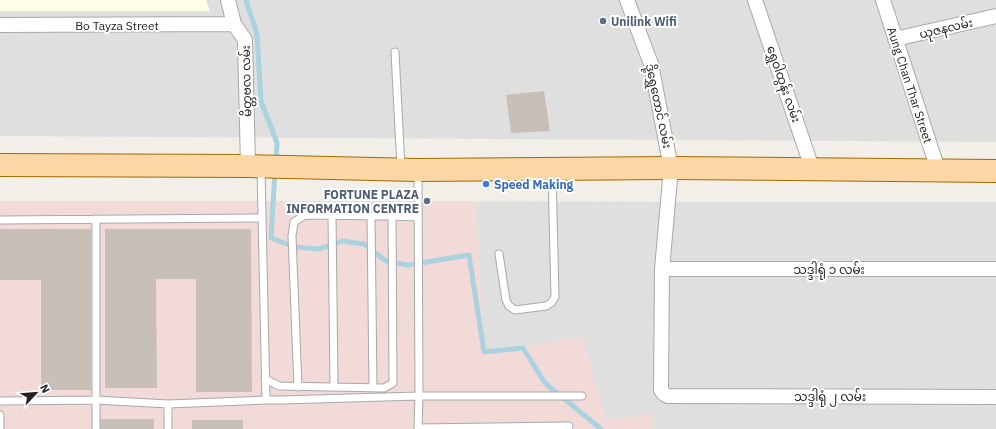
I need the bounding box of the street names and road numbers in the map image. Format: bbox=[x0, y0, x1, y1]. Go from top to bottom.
street label: ယုဇနလမ်း bbox=[918, 14, 975, 44]
street label: Bo Tayza Street bbox=[75, 18, 159, 33]
street label: Aung Chan Thar Street bbox=[884, 25, 936, 145]
street label: ရွှေဝါထွန်း လမ်း bbox=[761, 43, 805, 125]
street label: မိတ္တဗလ လမ်း bbox=[237, 45, 257, 117]
street label: ဒို့ရွှေတောင် လမ်း bbox=[640, 62, 676, 150]
street label: သဒ္ဒါရုံ ၁ လမ်း bbox=[793, 261, 865, 280]
street label: သဒ္ဒါရုံ ၂ လမ်း bbox=[794, 388, 866, 407]

